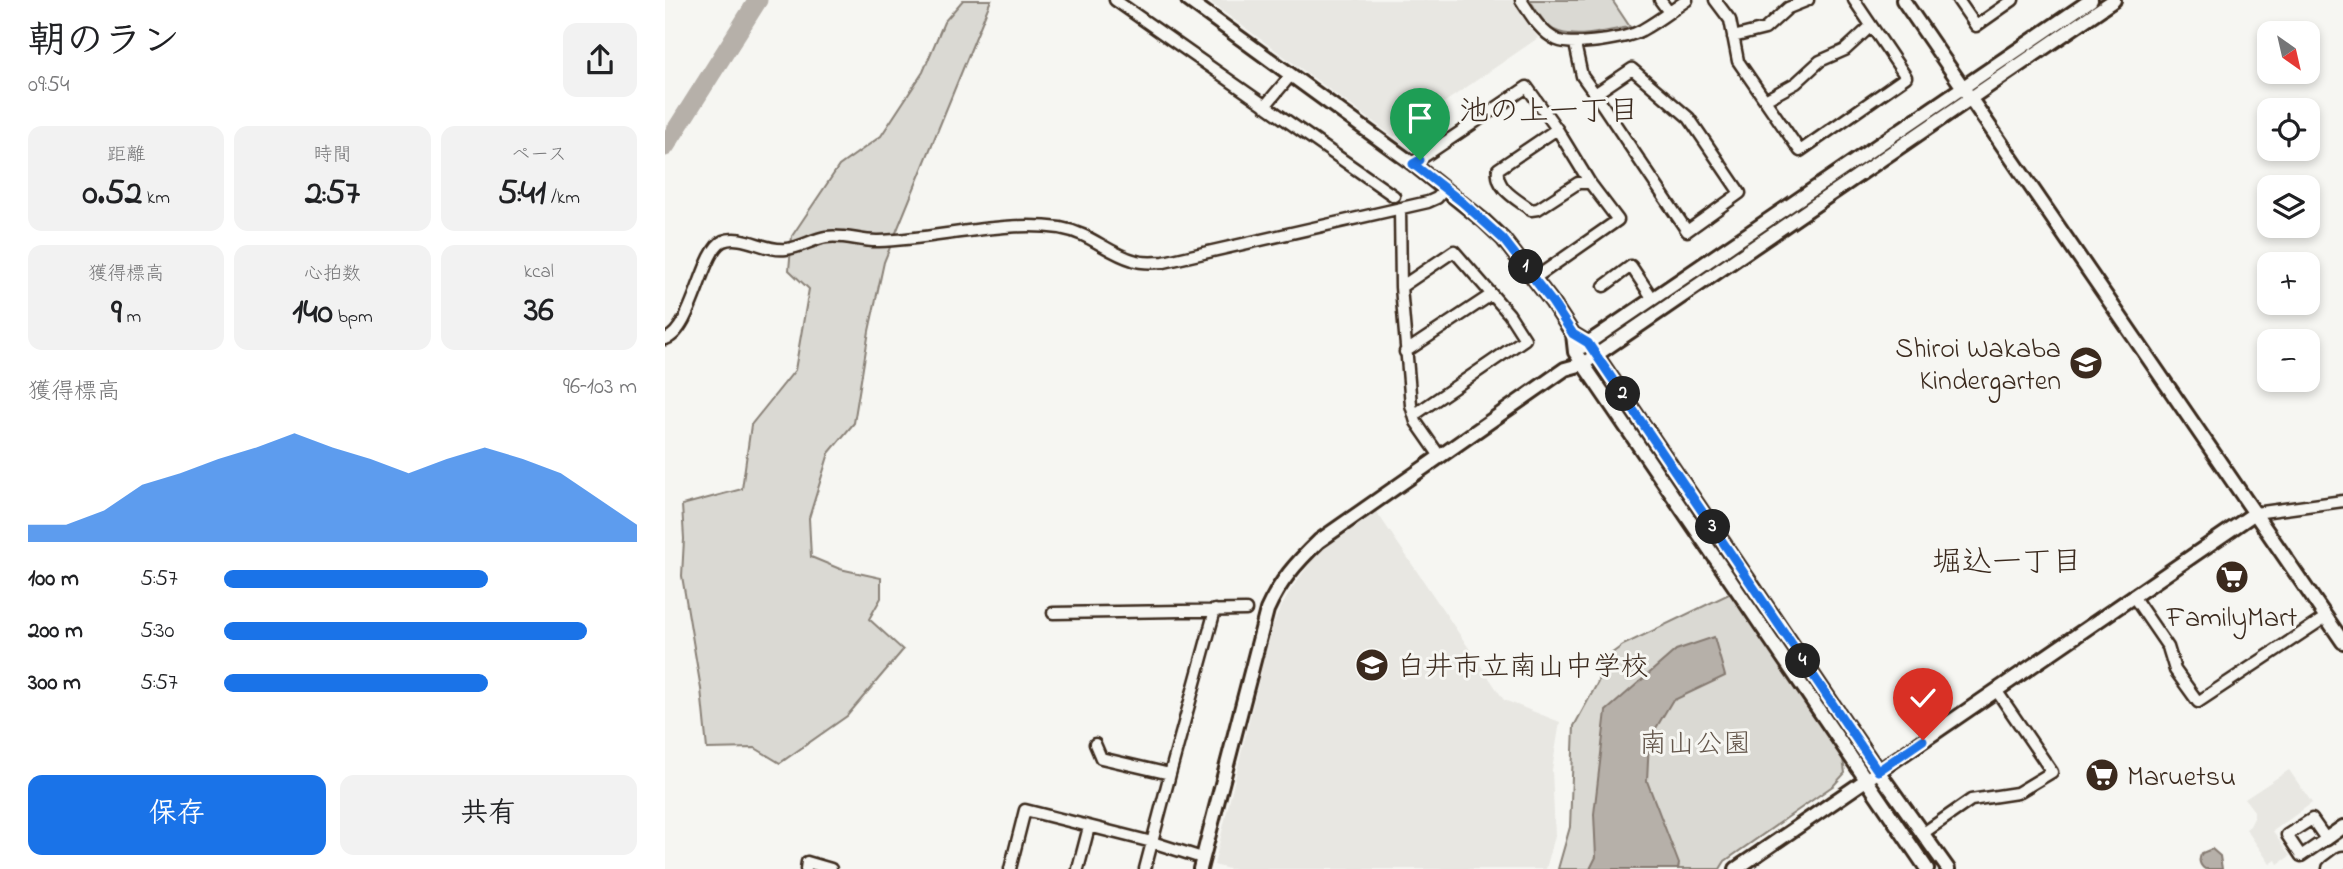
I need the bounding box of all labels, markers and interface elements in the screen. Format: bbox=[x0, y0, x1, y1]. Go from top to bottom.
text: 朝のラン bbox=[28, 15, 180, 71]
north arrow bbox=[2257, 21, 2321, 84]
map controls bbox=[2257, 21, 2320, 392]
button: share bbox=[563, 23, 637, 97]
text: 09:54 bbox=[28, 69, 69, 102]
pin bbox=[1390, 88, 1450, 160]
district label: 池の上一丁目 bbox=[1459, 91, 1639, 135]
button: locate bbox=[2257, 98, 2320, 161]
icon: arrive bbox=[1401, 99, 1439, 137]
text: 距離 bbox=[107, 142, 145, 169]
text: 時間 bbox=[313, 142, 352, 169]
text: ペース bbox=[511, 142, 567, 169]
text: 0.52 bbox=[82, 169, 142, 220]
text: 2:57 bbox=[305, 169, 360, 220]
text: 5:41 bbox=[498, 169, 546, 220]
button: layers bbox=[2257, 175, 2320, 238]
text: km bbox=[142, 185, 170, 212]
text: /km bbox=[546, 185, 580, 212]
pin: 1 bbox=[1509, 250, 1543, 284]
button: + bbox=[2257, 252, 2320, 315]
text: 1 bbox=[1522, 253, 1529, 280]
text: kcal bbox=[524, 259, 554, 286]
text: 獲得標高 bbox=[88, 261, 164, 288]
text: 心拍数 bbox=[304, 261, 361, 288]
text: 36 bbox=[524, 286, 554, 337]
text: 9 bbox=[111, 288, 122, 339]
text: 140 bbox=[292, 288, 333, 339]
text: m bbox=[122, 304, 141, 331]
text: bpm bbox=[333, 304, 373, 331]
button: − bbox=[2257, 329, 2320, 392]
place label: Shiroi Wakaba Kindergarten bbox=[1895, 330, 2061, 403]
school or university icon: Shiroi Wakaba Kindergarten bbox=[2067, 344, 2105, 382]
text: 96–103 m bbox=[563, 371, 637, 404]
text: 獲得標高 bbox=[28, 376, 120, 409]
pin: 2 bbox=[1605, 376, 1641, 412]
text: 2 bbox=[1618, 380, 1627, 407]
pin: 3 bbox=[1695, 510, 1731, 544]
text: 3 bbox=[1709, 513, 1716, 540]
district label: 堀込一丁目 bbox=[1932, 542, 2082, 586]
supermarket icon: FamilyMart bbox=[2213, 558, 2251, 596]
text: 100 m bbox=[28, 563, 79, 596]
text: 5:57 bbox=[140, 563, 178, 596]
place label: FamilyMart bbox=[2166, 599, 2297, 640]
text: 200 m bbox=[28, 615, 83, 648]
text: 5:30 bbox=[140, 615, 175, 648]
pin: 4 bbox=[1785, 644, 1821, 678]
school or university icon: 白井市立南山中学校 bbox=[1353, 646, 1391, 684]
text: 4 bbox=[1799, 647, 1806, 674]
place label: 白井市立南山中学校 bbox=[1397, 648, 1649, 689]
text: 300 m bbox=[28, 667, 81, 700]
text: 5:57 bbox=[140, 667, 178, 700]
pin bbox=[1893, 668, 1953, 740]
icon: check bbox=[1904, 679, 1942, 717]
park label: 南山公園 bbox=[1639, 725, 1751, 766]
supermarket icon: Maruetsu bbox=[2083, 756, 2121, 794]
place label: Maruetsu bbox=[2127, 758, 2236, 799]
button: 保存 bbox=[28, 775, 326, 855]
button: 共有 bbox=[340, 775, 637, 855]

